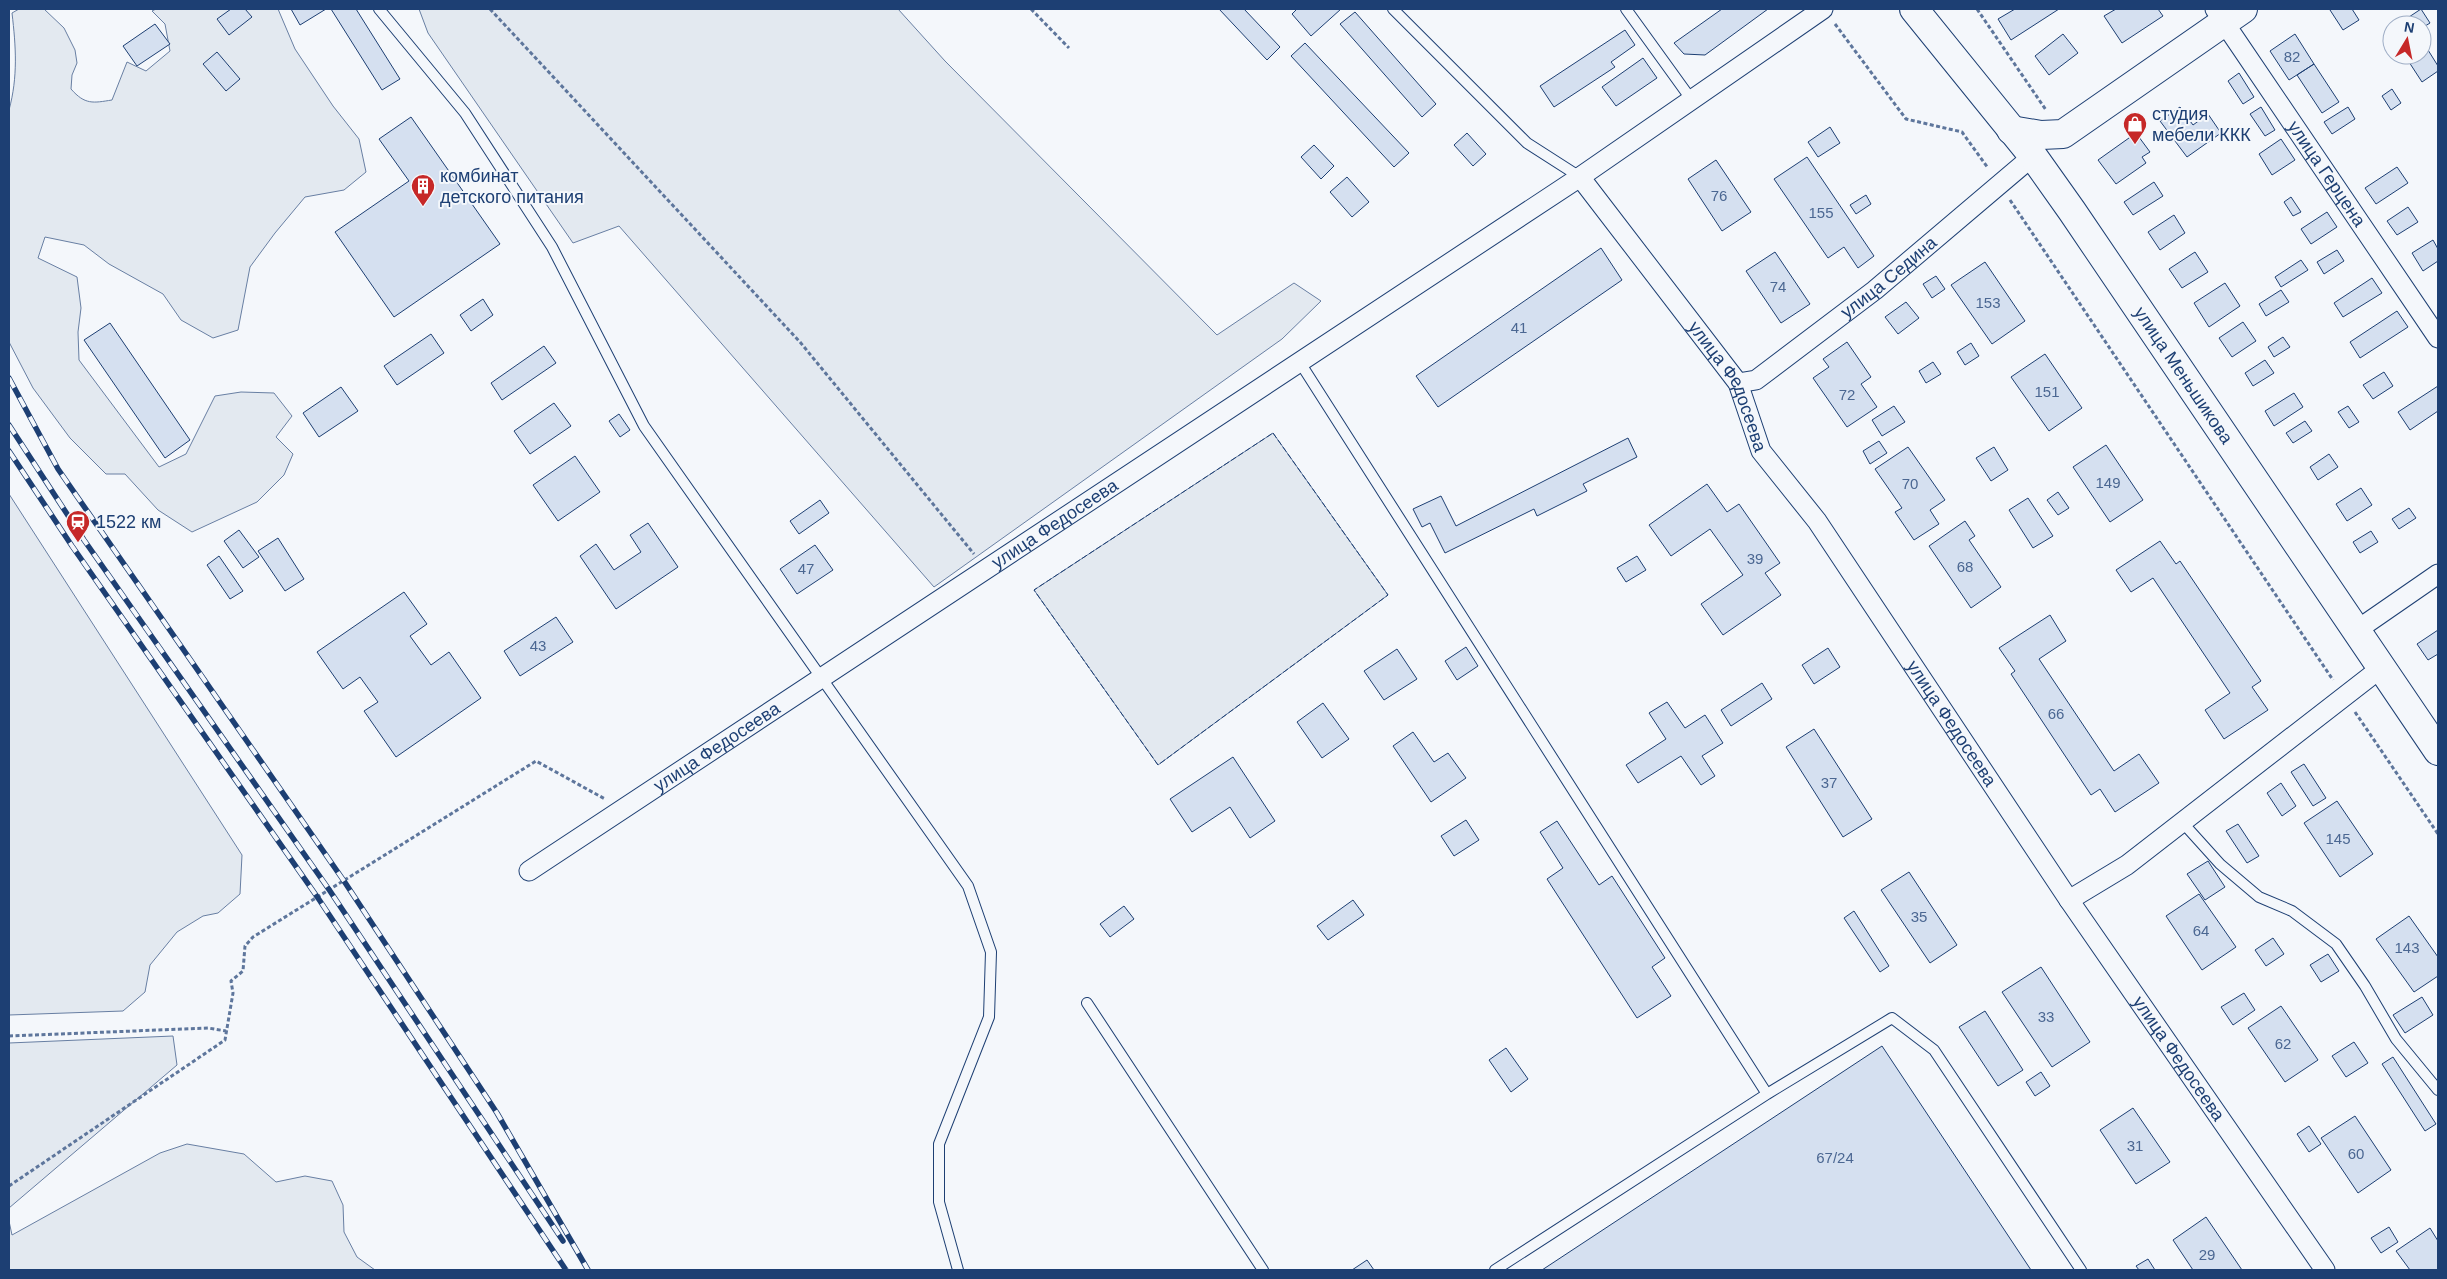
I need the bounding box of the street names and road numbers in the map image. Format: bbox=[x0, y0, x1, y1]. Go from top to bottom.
street label: улица Герцена bbox=[2284, 117, 2370, 231]
street label: улица Седина bbox=[1837, 232, 1941, 322]
street label: улица Меньшикова bbox=[2130, 303, 2237, 448]
street label: улица Федосеева bbox=[1684, 317, 1771, 455]
street label: улица Федосеева bbox=[988, 475, 1122, 573]
street label: улица Федосеева bbox=[1903, 657, 2001, 791]
street label: улица Федосеева bbox=[650, 698, 784, 796]
street label: улица Федосеева bbox=[2129, 993, 2229, 1125]

